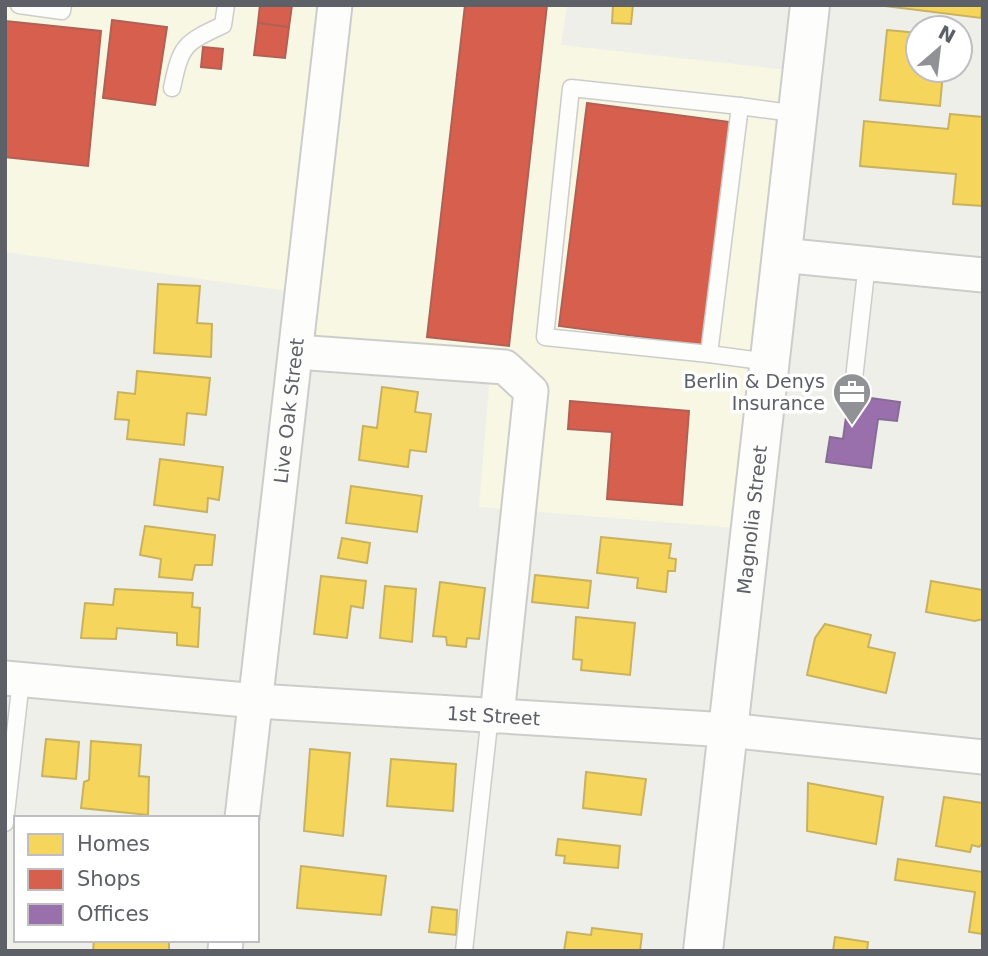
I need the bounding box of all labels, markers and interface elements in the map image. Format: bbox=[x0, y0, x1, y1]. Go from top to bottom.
north arrow bbox=[904, 14, 974, 84]
text: N bbox=[935, 21, 959, 47]
street label: Live Oak Street bbox=[269, 337, 308, 485]
place label: Berlin & Denys Insurance bbox=[683, 370, 825, 414]
office icon: Berlin & Denys Insurance bbox=[831, 371, 873, 426]
street label: Magnolia Street bbox=[732, 444, 771, 595]
street label: 1st Street bbox=[446, 702, 541, 729]
legend bbox=[14, 816, 259, 942]
text: Homes bbox=[77, 832, 150, 856]
text: Shops bbox=[77, 867, 141, 891]
text: Offices bbox=[77, 902, 149, 926]

